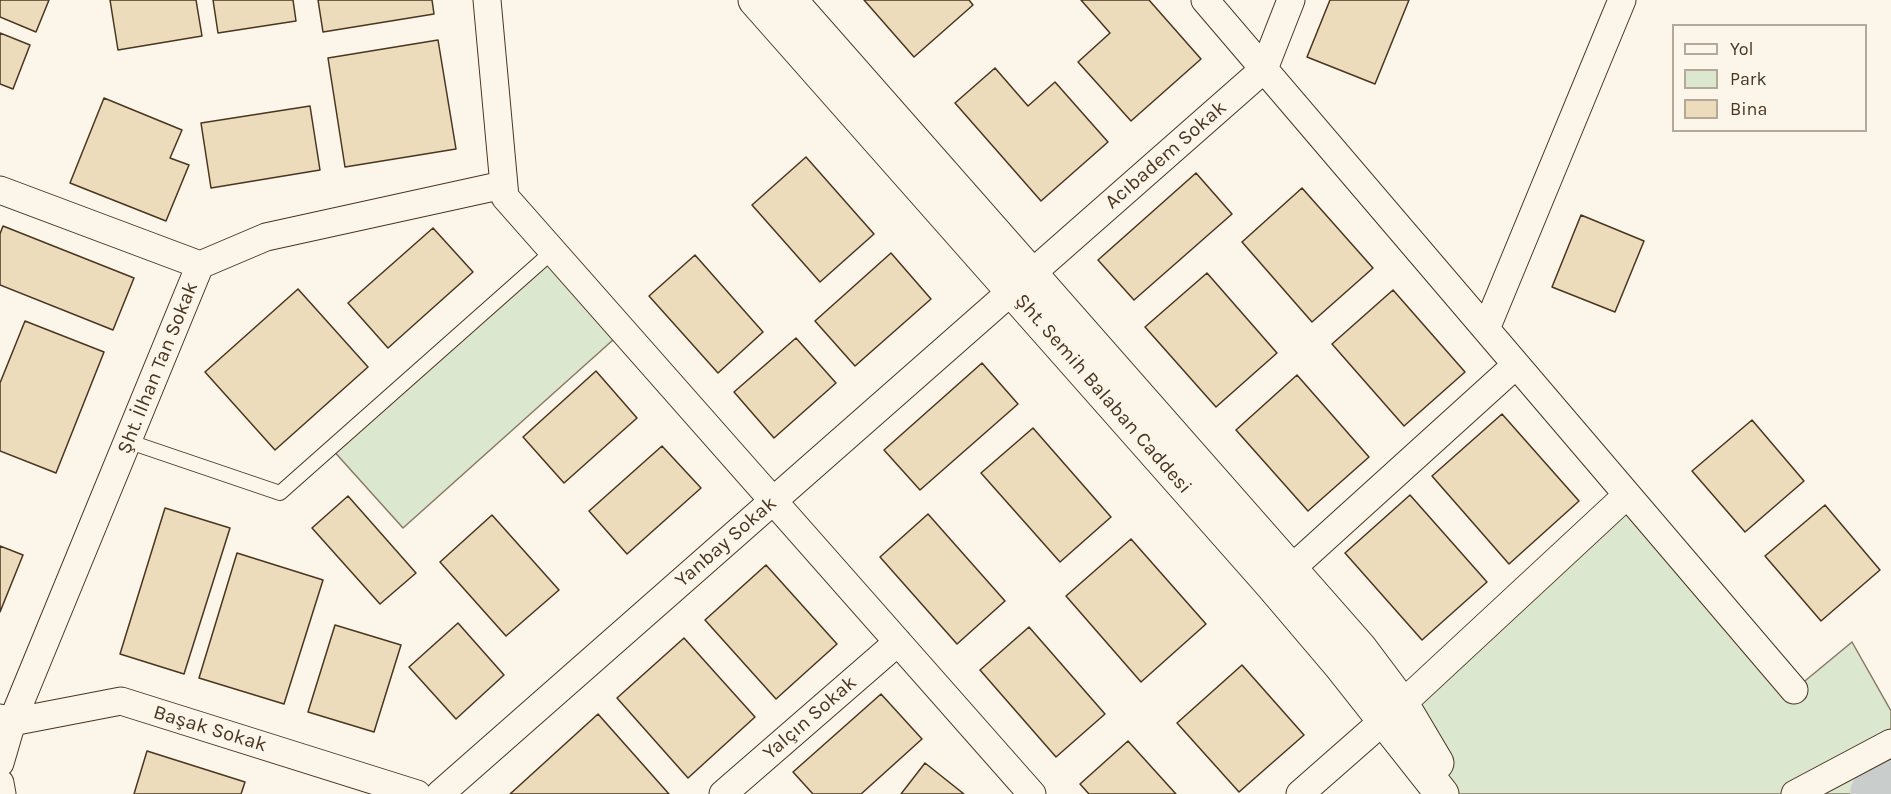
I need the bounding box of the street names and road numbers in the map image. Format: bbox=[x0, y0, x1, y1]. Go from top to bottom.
street label: Acıbadem Sokak bbox=[1100, 96, 1232, 214]
street label: Şht. İlhan Tan Sokak bbox=[112, 278, 204, 458]
street label: Şht. Semih Balaban Caddesi bbox=[1010, 289, 1196, 499]
street label: Yanbay Sokak bbox=[670, 492, 782, 592]
street label: Yalçın Sokak bbox=[758, 671, 862, 765]
street label: Başak Sokak bbox=[150, 700, 270, 758]

